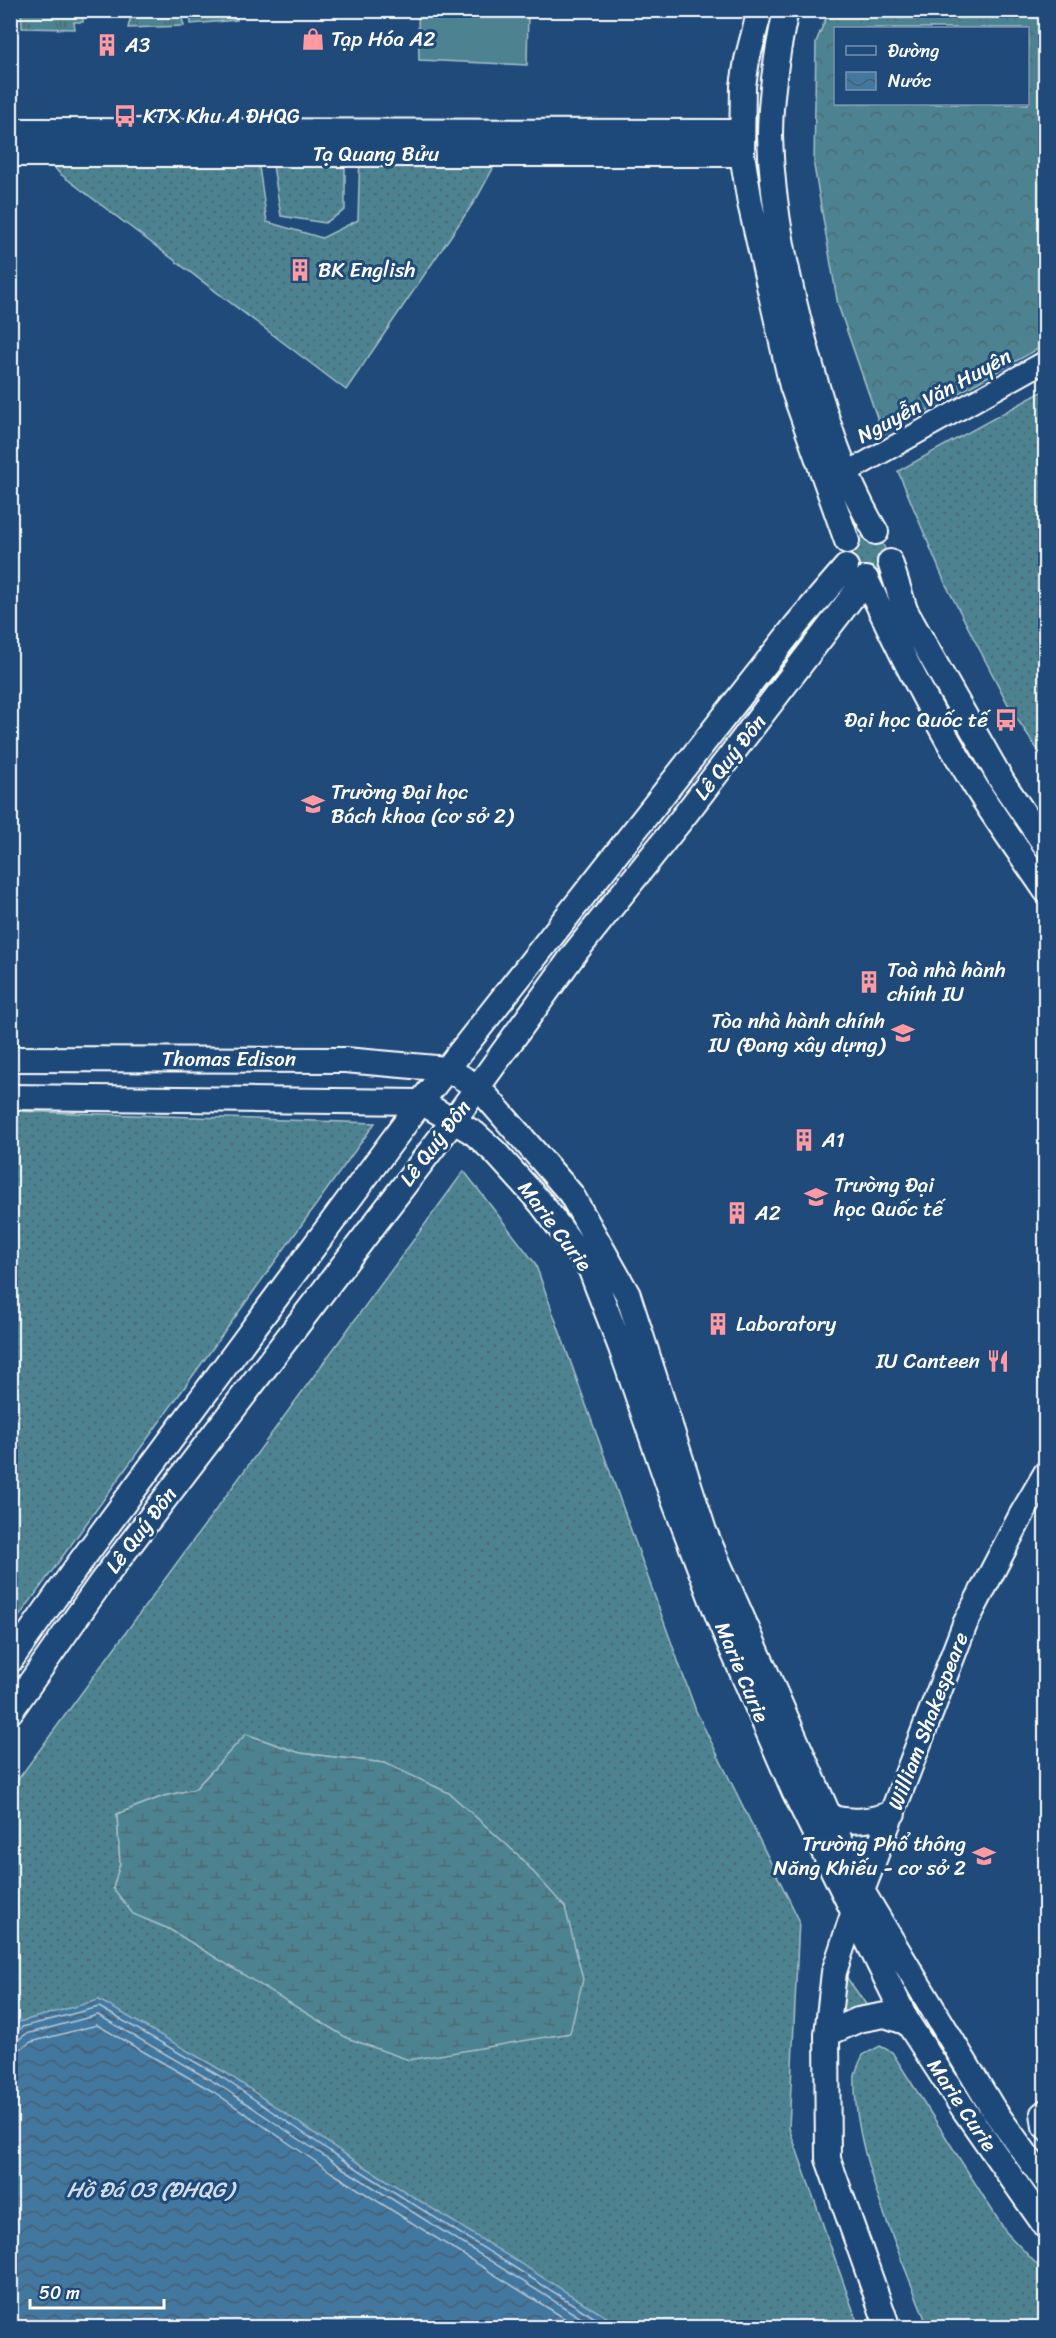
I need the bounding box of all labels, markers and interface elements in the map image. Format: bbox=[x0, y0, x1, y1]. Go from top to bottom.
place label: Tạp Hóa A2 bbox=[331, 20, 435, 58]
place label: A3 bbox=[124, 26, 151, 64]
shop icon: Tạp Hóa A2 bbox=[300, 26, 326, 52]
legend bbox=[834, 27, 1029, 105]
building icon: A3 bbox=[94, 32, 120, 58]
text: Đường bbox=[888, 35, 939, 67]
text: Nước bbox=[888, 65, 931, 97]
place label: KTX Khu A ĐHQG bbox=[143, 97, 300, 135]
bus stop icon: KTX Khu A ĐHQG bbox=[112, 103, 138, 129]
street label: Tạ Quang Bửu bbox=[313, 135, 440, 173]
place label: BK English bbox=[318, 251, 416, 289]
building icon: BK English bbox=[287, 257, 313, 283]
street label: Nguyễn Văn Huyên bbox=[849, 338, 1019, 454]
place label: Đại học Quốc tế bbox=[845, 701, 991, 739]
street label: Lê Quý Đôn bbox=[684, 705, 776, 809]
bus stop icon: Đại học Quốc tế bbox=[993, 707, 1019, 733]
place label: Trường Đại học Bách khoa (cơ sở 2) bbox=[331, 773, 515, 835]
school or university icon: Trường Đại học Bách khoa (cơ sở 2) bbox=[300, 791, 326, 817]
place label: Toà nhà hành chính IU bbox=[887, 951, 1006, 1013]
building icon: Toà nhà hành chính IU bbox=[856, 969, 882, 995]
place label: Tòa nhà hành chính IU (Đang xây dựng) bbox=[707, 1002, 887, 1064]
school or university icon: Tòa nhà hành chính IU (Đang xây dựng) bbox=[890, 1020, 916, 1046]
street label: Thomas Edison bbox=[162, 1040, 296, 1078]
street label: Lê Quý Đôn bbox=[389, 1091, 481, 1195]
place label: A1 bbox=[821, 1121, 845, 1159]
building icon: A1 bbox=[791, 1127, 817, 1153]
place label: Trường Đại học Quốc tế bbox=[833, 1166, 946, 1228]
street label: Marie Curie bbox=[508, 1172, 602, 1280]
school or university icon: Trường Đại học Quốc tế bbox=[803, 1184, 829, 1210]
place label: A2 bbox=[754, 1194, 781, 1232]
building icon: A2 bbox=[724, 1200, 750, 1226]
place label: Laboratory bbox=[736, 1305, 836, 1343]
building icon: Laboratory bbox=[705, 1311, 731, 1337]
place label: IU Canteen bbox=[875, 1342, 980, 1380]
restaurant icon: IU Canteen bbox=[985, 1348, 1011, 1374]
street label: Lê Quý Đôn bbox=[95, 1478, 187, 1582]
street label: Marie Curie bbox=[704, 1616, 780, 1728]
street label: William Shakespeare bbox=[877, 1626, 980, 1816]
place label: Trường Phổ thông Năng Khiếu - cơ sở 2 bbox=[773, 1825, 966, 1887]
school or university icon: Trường Phổ thông Năng Khiếu - cơ sở 2 bbox=[971, 1843, 997, 1869]
street label: Marie Curie bbox=[916, 2050, 1008, 2160]
water label: Hồ Đá 03 (ĐHQG) bbox=[67, 2170, 237, 2209]
scale bar bbox=[30, 2272, 164, 2310]
text: 50 m bbox=[39, 2277, 80, 2309]

